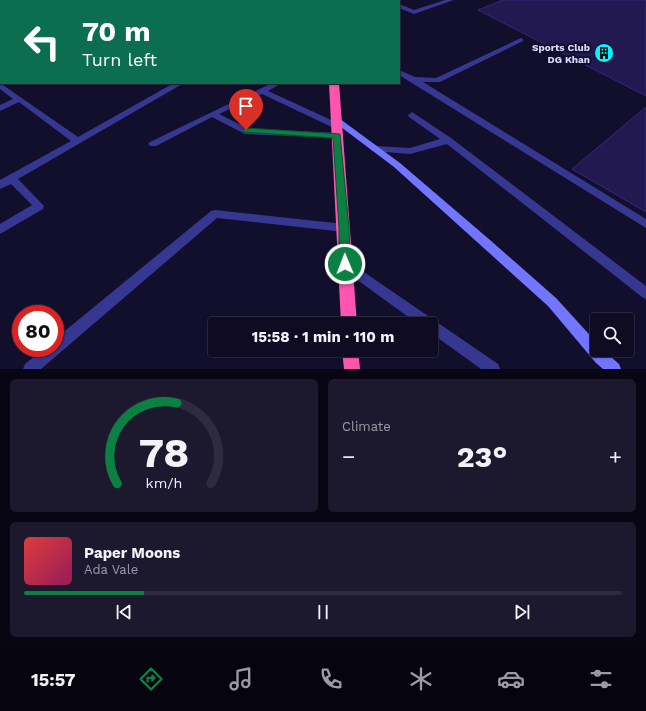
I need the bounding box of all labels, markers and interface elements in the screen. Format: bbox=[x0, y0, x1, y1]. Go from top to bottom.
text: 70 m bbox=[82, 15, 151, 48]
icon: left bbox=[16, 16, 68, 68]
place label: Sports Club DG Khan bbox=[532, 42, 590, 65]
building icon: Sports Club DG Khan bbox=[593, 42, 615, 64]
text: Turn left bbox=[82, 49, 157, 70]
pin bbox=[229, 89, 263, 130]
icon: arrive bbox=[235, 95, 257, 117]
position arrow bbox=[324, 243, 366, 285]
speed limit sign: 80 bbox=[12, 305, 64, 357]
map controls bbox=[590, 313, 634, 357]
button: search bbox=[590, 313, 634, 357]
text: 15:58 · 1 min · 110 m bbox=[252, 328, 394, 346]
text: Climate bbox=[342, 419, 391, 434]
text: 78 bbox=[139, 427, 189, 476]
text: 23° bbox=[457, 439, 507, 474]
text: − bbox=[342, 444, 355, 469]
text: + bbox=[609, 444, 622, 469]
text: km/h bbox=[146, 474, 182, 490]
text: Paper Moons bbox=[84, 544, 180, 562]
text: Ada Vale bbox=[84, 562, 138, 577]
icon: previous bbox=[113, 601, 135, 623]
icon: pause bbox=[312, 601, 334, 623]
icon: next bbox=[511, 601, 533, 623]
icon: directions bbox=[137, 665, 165, 693]
icon: music bbox=[227, 665, 255, 693]
icon: phone bbox=[317, 665, 345, 693]
icon: climate bbox=[407, 665, 435, 693]
icon: car bbox=[497, 665, 525, 693]
icon: filters bbox=[587, 665, 615, 693]
text: 15:57 bbox=[31, 669, 76, 690]

